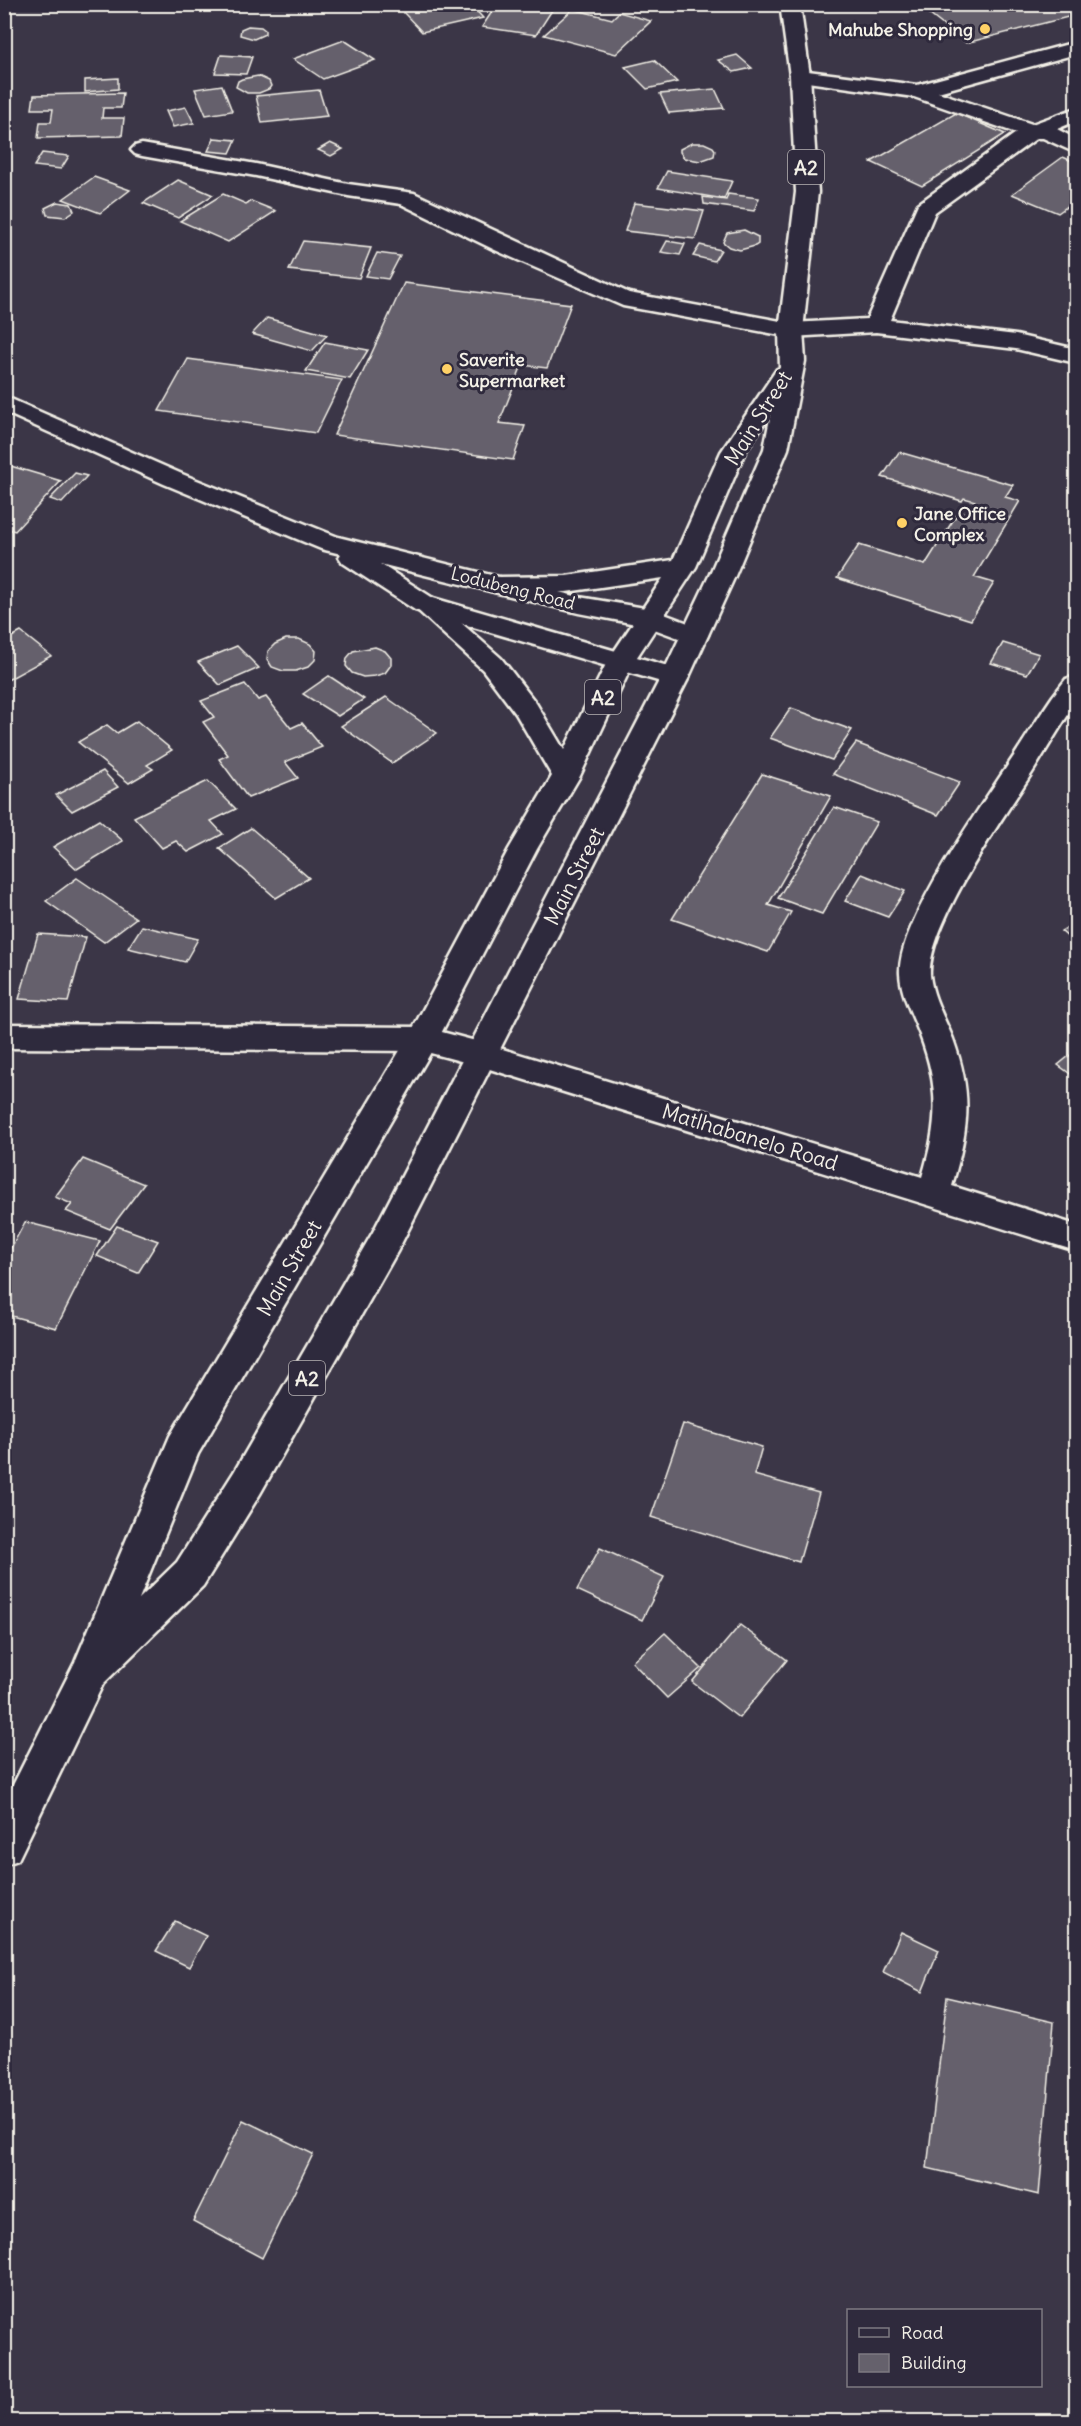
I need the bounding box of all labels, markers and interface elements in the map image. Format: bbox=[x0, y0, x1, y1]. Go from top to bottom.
place label: Mahube Shopping bbox=[828, 18, 973, 41]
marker: Mahube Shopping bbox=[978, 22, 992, 36]
road number: A2 bbox=[788, 150, 824, 184]
place label: Saverite Supermarket bbox=[459, 348, 566, 392]
marker: Saverite Supermarket bbox=[440, 362, 454, 376]
street label: Main Street bbox=[718, 366, 798, 470]
place label: Jane Office Complex bbox=[914, 502, 1006, 546]
marker: Jane Office Complex bbox=[895, 516, 909, 530]
street label: Lodubeng Road bbox=[448, 561, 578, 615]
road number: A2 bbox=[585, 680, 621, 714]
street label: Main Street bbox=[538, 822, 610, 930]
street label: Matlhabanelo Road bbox=[659, 1097, 841, 1177]
street label: Main Street bbox=[251, 1215, 327, 1321]
road number: A2 bbox=[289, 1361, 325, 1395]
legend bbox=[847, 2309, 1042, 2387]
text: Road bbox=[901, 2321, 944, 2344]
text: Building bbox=[901, 2351, 966, 2374]

